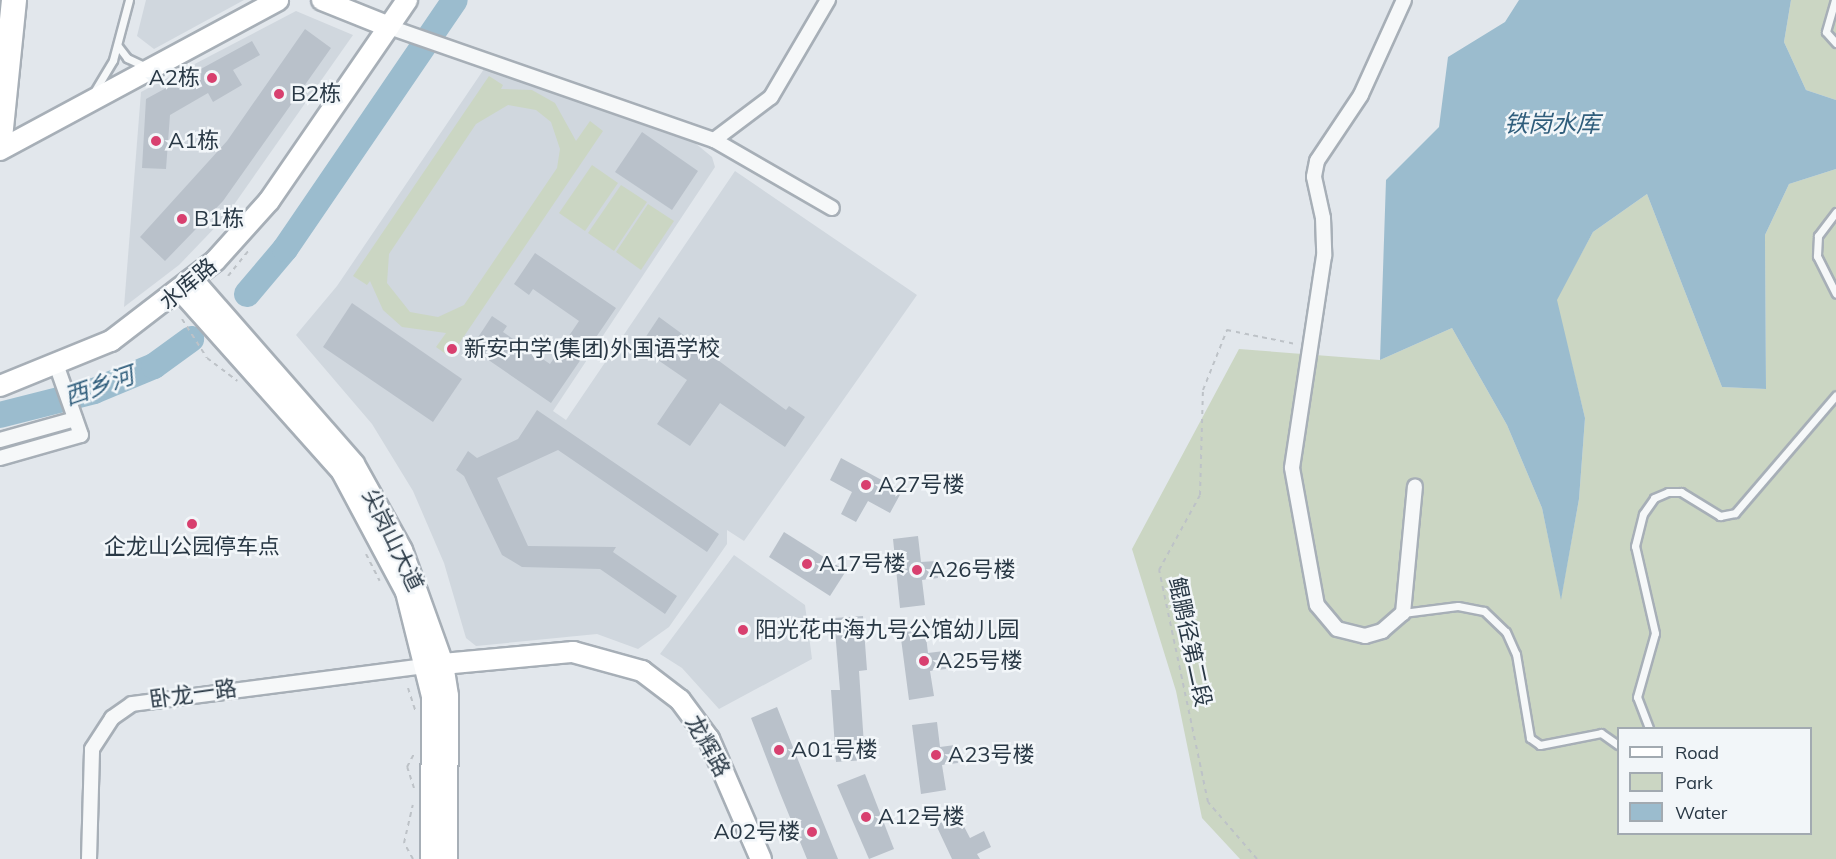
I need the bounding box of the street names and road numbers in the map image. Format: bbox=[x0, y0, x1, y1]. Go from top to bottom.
street label: 水库路 bbox=[154, 253, 222, 315]
street label: 尖岗山大道 bbox=[357, 485, 429, 595]
street label: 鲲鹏径第二段 bbox=[1163, 575, 1217, 709]
street label: 卧龙一路 bbox=[148, 675, 238, 713]
street label: 龙辉路 bbox=[680, 711, 736, 781]

